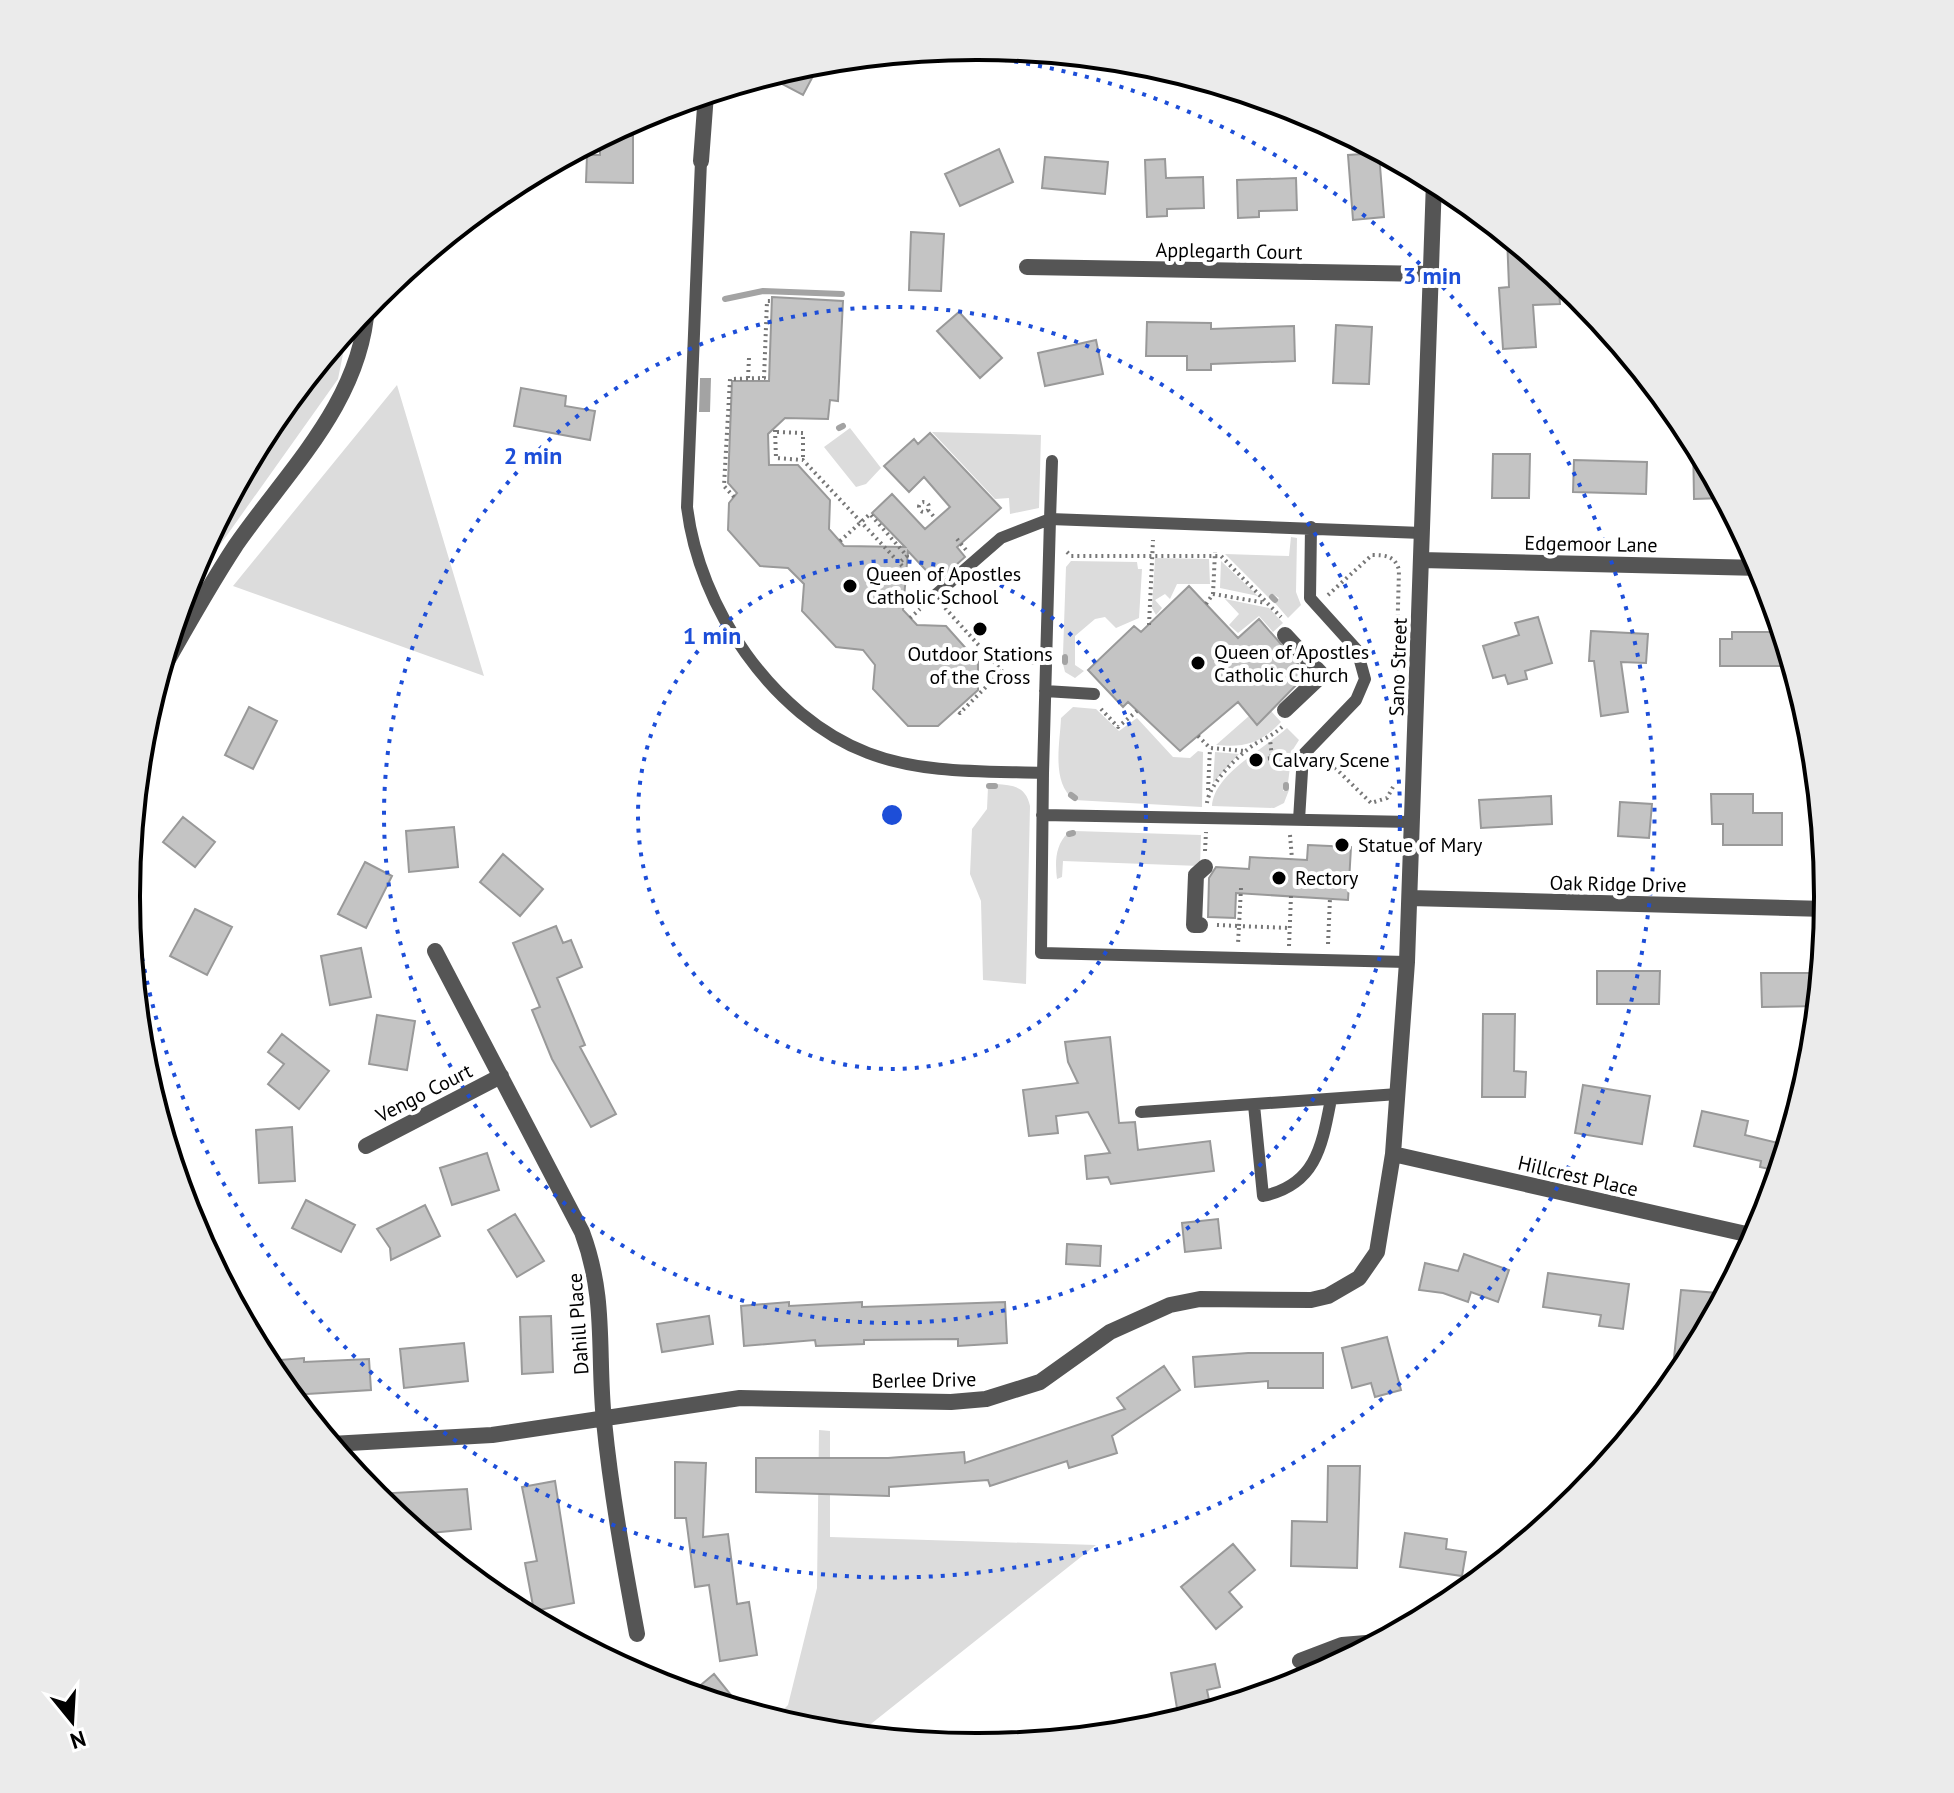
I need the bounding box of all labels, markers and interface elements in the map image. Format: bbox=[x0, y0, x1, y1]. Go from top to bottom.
street label: Applegarth Court bbox=[1155, 237, 1303, 265]
text: 3 min bbox=[1403, 260, 1461, 291]
text: 2 min bbox=[504, 440, 562, 471]
street label: Edgemoor Lane bbox=[1524, 530, 1658, 558]
place label: Queen of Apostles Catholic School bbox=[866, 561, 1021, 610]
marker: Queen of Apostles Catholic School bbox=[841, 577, 859, 595]
street label: Sano Street bbox=[1383, 617, 1413, 717]
text: 1 min bbox=[683, 620, 741, 651]
marker: Outdoor Stations of the Cross bbox=[971, 620, 989, 638]
place label: Queen of Apostles Catholic Church bbox=[1214, 639, 1369, 688]
place label: Outdoor Stations of the Cross bbox=[907, 641, 1053, 690]
marker: Queen of Apostles Catholic Church bbox=[1189, 654, 1207, 672]
place label: Calvary Scene bbox=[1272, 747, 1390, 773]
marker: Calvary Scene bbox=[1247, 751, 1265, 769]
centre of rings bbox=[878, 801, 906, 829]
place label: Statue of Mary bbox=[1358, 832, 1483, 858]
marker: Statue of Mary bbox=[1333, 836, 1351, 854]
place label: Rectory bbox=[1295, 865, 1359, 891]
marker: Rectory bbox=[1270, 869, 1288, 887]
street label: Oak Ridge Drive bbox=[1549, 870, 1687, 898]
street label: Vengo Court bbox=[371, 1058, 477, 1129]
street label: Hillcrest Place bbox=[1515, 1150, 1641, 1202]
street label: Dahill Place bbox=[561, 1272, 595, 1376]
street label: Berlee Drive bbox=[871, 1366, 977, 1394]
north arrow bbox=[32, 1681, 112, 1761]
text: N bbox=[67, 1724, 89, 1756]

